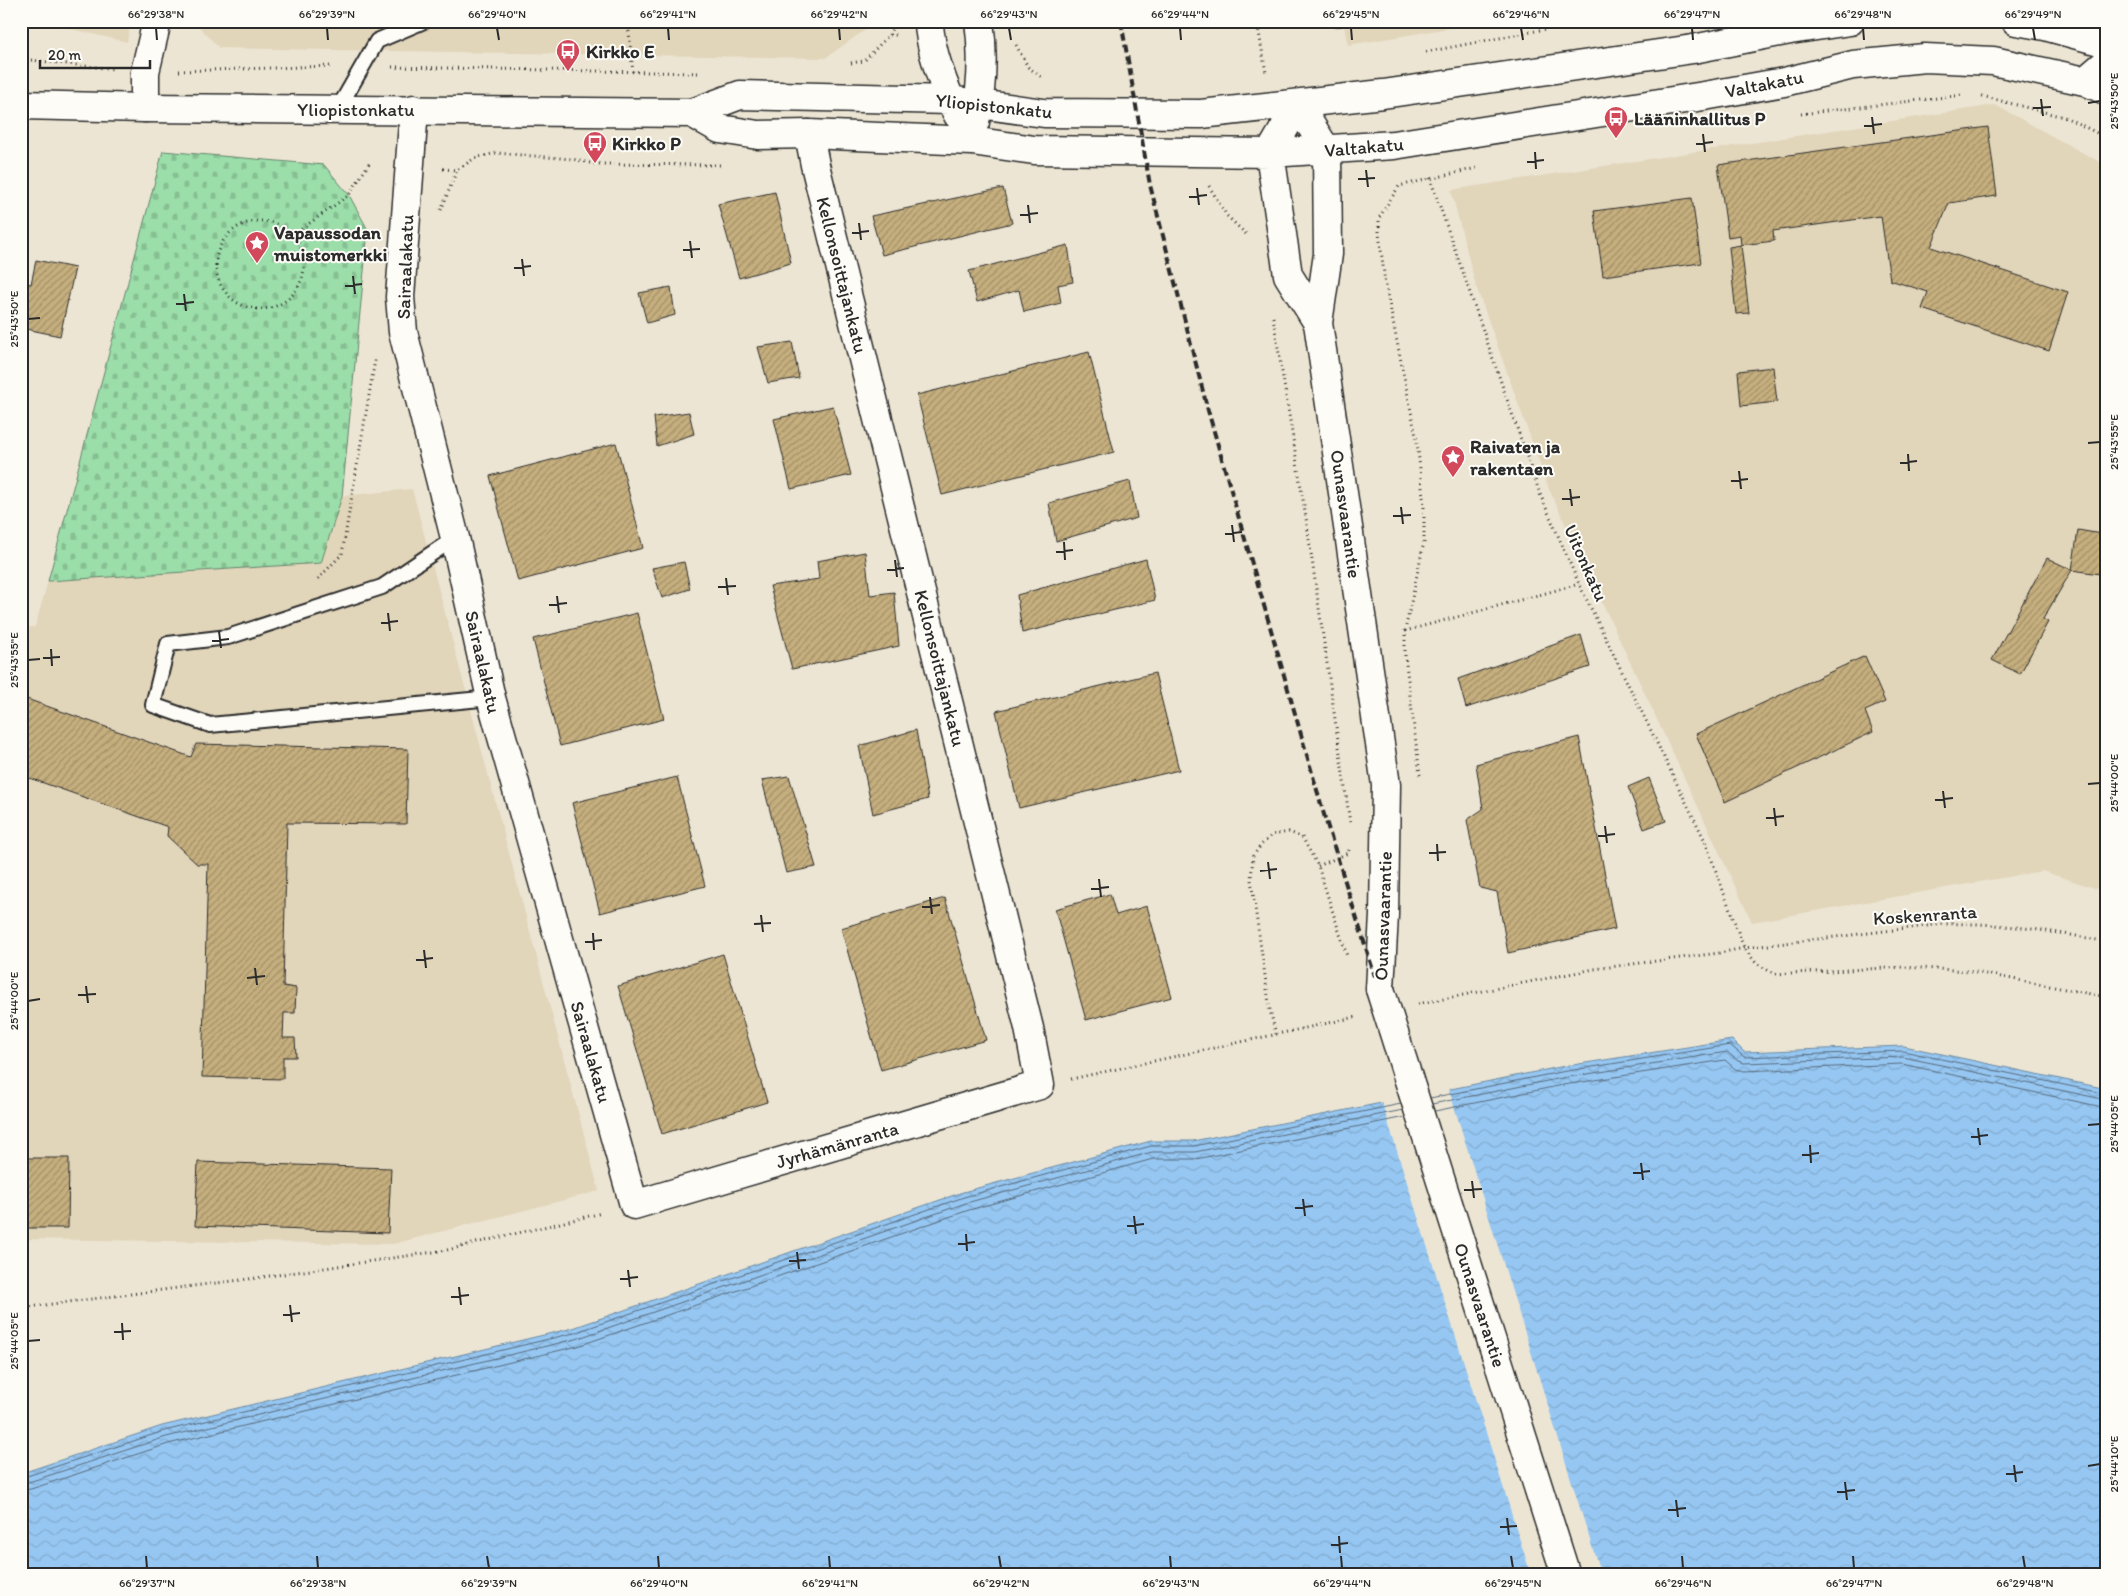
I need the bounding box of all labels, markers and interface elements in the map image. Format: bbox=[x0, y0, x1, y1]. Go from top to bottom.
text: 66°29'38"N bbox=[128, 7, 184, 21]
text: 66°29'39"N bbox=[299, 7, 355, 21]
text: 66°29'40"N bbox=[468, 7, 526, 21]
text: 66°29'41"N bbox=[640, 7, 696, 21]
text: 66°29'42"N bbox=[810, 7, 868, 21]
text: 66°29'43"N bbox=[980, 7, 1038, 21]
text: 66°29'44"N bbox=[1151, 7, 1209, 21]
text: 66°29'45"N bbox=[1322, 7, 1380, 21]
text: 66°29'46"N bbox=[1492, 7, 1550, 21]
text: 66°29'47"N bbox=[1664, 7, 1720, 21]
text: 66°29'48"N bbox=[1834, 7, 1892, 21]
text: 66°29'49"N bbox=[2004, 7, 2062, 21]
scale bar bbox=[40, 38, 150, 70]
bus stop icon: Kirkko E bbox=[555, 38, 581, 72]
place label: Kirkko E bbox=[586, 40, 655, 63]
text: 20 m bbox=[48, 46, 82, 64]
street label: Valtakatu bbox=[1723, 65, 1806, 103]
text: 25°43'50"E bbox=[2107, 72, 2121, 129]
street label: Yliopistonkatu bbox=[934, 88, 1054, 124]
street label: Yliopistonkatu bbox=[297, 98, 415, 121]
bus stop icon: Lääninhallitus P bbox=[1603, 105, 1629, 139]
place label: Lääninhallitus P bbox=[1634, 107, 1766, 130]
bus stop icon: Kirkko P bbox=[582, 130, 608, 164]
place label: Kirkko P bbox=[612, 132, 681, 155]
street label: Valtakatu bbox=[1323, 132, 1405, 162]
street label: Kellonsoittajankatu bbox=[811, 194, 873, 356]
street label: Sairaalakatu bbox=[392, 214, 418, 320]
place label: Vapaussodan muistomerkki bbox=[273, 221, 387, 266]
place icon: Vapaussodan muistomerkki bbox=[244, 230, 270, 264]
text: 25°43'50"E bbox=[7, 290, 21, 347]
text: 25°43'55"E bbox=[2107, 414, 2121, 470]
place label: Raivaten ja rakentaen bbox=[1470, 435, 1561, 480]
place icon: Raivaten ja rakentaen bbox=[1440, 444, 1466, 478]
street label: Ounasvaarantie bbox=[1326, 448, 1366, 580]
street label: Uitonkatu bbox=[1559, 521, 1613, 605]
street label: Kellonsoittajankatu bbox=[909, 587, 971, 749]
street label: Sairaalakatu bbox=[460, 608, 506, 716]
text: 25°43'55"E bbox=[7, 632, 21, 688]
text: 25°44'00"E bbox=[2107, 753, 2121, 812]
street label: Ounasvaarantie bbox=[1369, 851, 1397, 981]
street label: Koskenranta bbox=[1872, 900, 1978, 930]
text: 25°44'00"E bbox=[7, 971, 21, 1030]
street label: Sairaalakatu bbox=[566, 998, 617, 1106]
text: 25°44'05"E bbox=[2107, 1095, 2121, 1153]
street label: Jyrhämänranta bbox=[773, 1117, 901, 1173]
street label: Ounasvaarantie bbox=[1449, 1240, 1511, 1370]
text: 25°44'05"E bbox=[7, 1312, 21, 1370]
text: 25°44'10"E bbox=[2107, 1435, 2121, 1492]
text: 66°29'37"N bbox=[119, 1576, 175, 1590]
text: 66°29'38"N bbox=[290, 1576, 346, 1590]
text: 66°29'39"N bbox=[461, 1576, 517, 1590]
text: 66°29'40"N bbox=[630, 1576, 688, 1590]
text: 66°29'41"N bbox=[802, 1576, 858, 1590]
text: 66°29'42"N bbox=[972, 1576, 1030, 1590]
text: 66°29'43"N bbox=[1142, 1576, 1200, 1590]
text: 66°29'44"N bbox=[1313, 1576, 1371, 1590]
text: 66°29'45"N bbox=[1484, 1576, 1542, 1590]
text: 66°29'46"N bbox=[1654, 1576, 1712, 1590]
text: 66°29'47"N bbox=[1826, 1576, 1882, 1590]
text: 66°29'48"N bbox=[1996, 1576, 2054, 1590]

